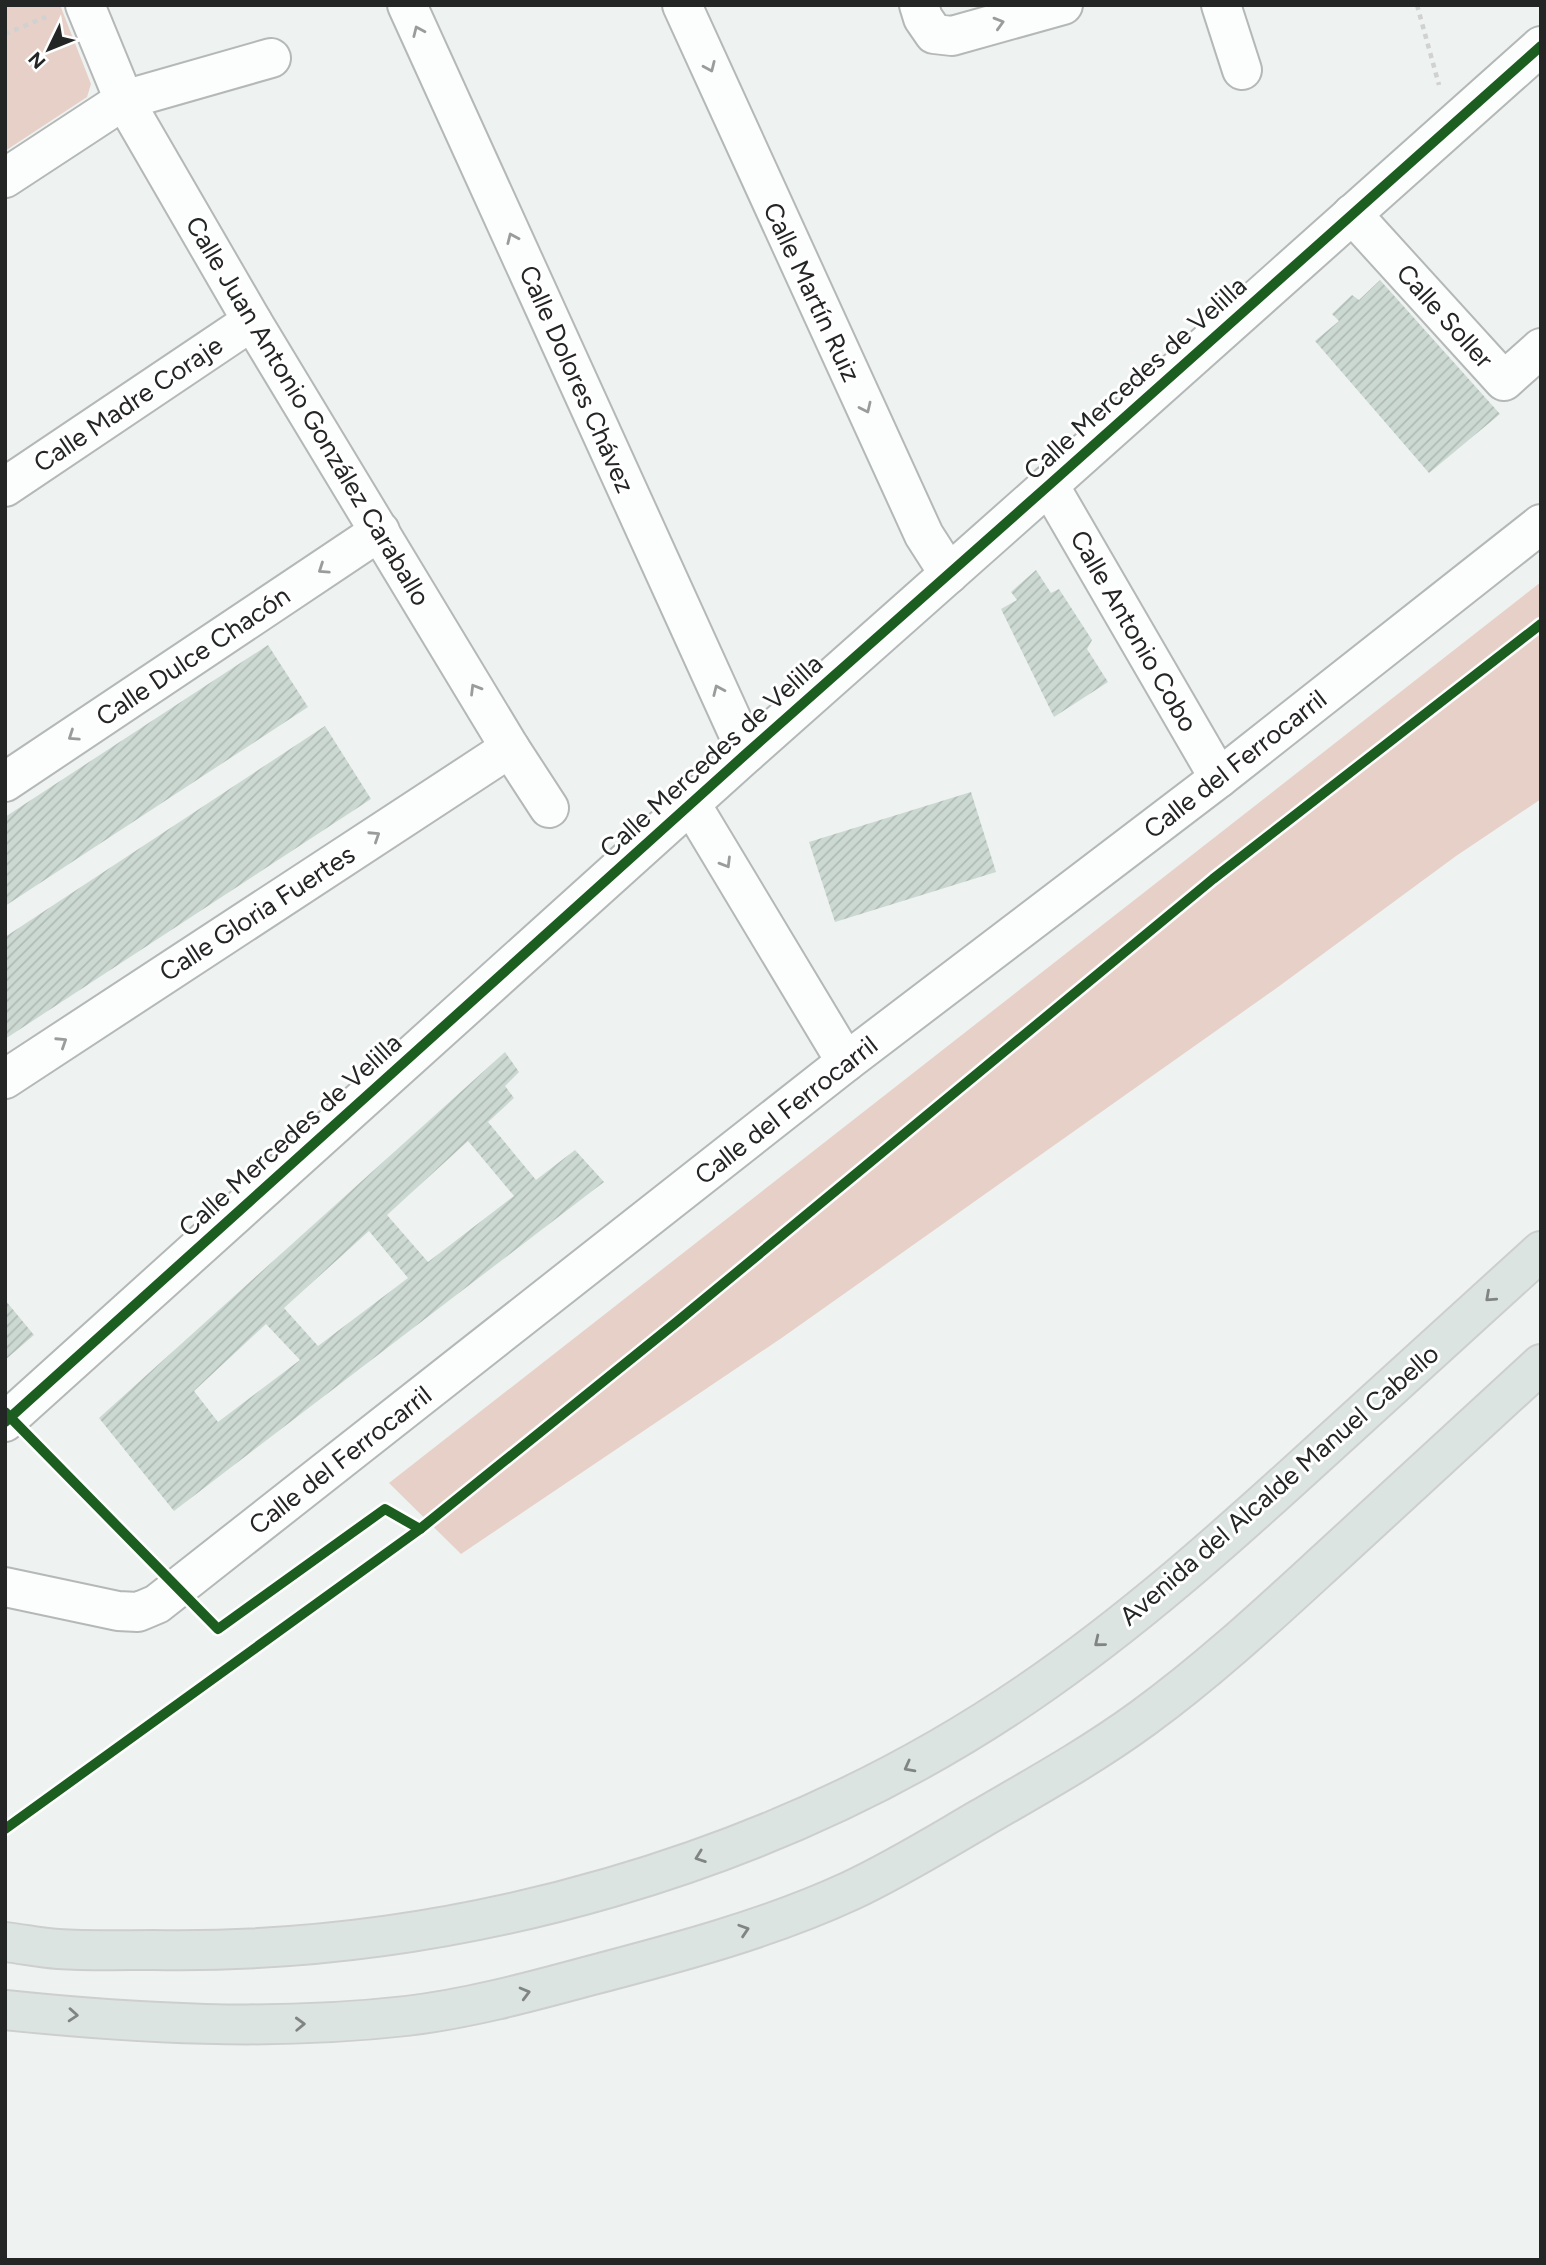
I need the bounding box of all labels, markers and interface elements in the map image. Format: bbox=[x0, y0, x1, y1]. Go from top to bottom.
north arrow bbox=[14, 14, 84, 84]
one-way arrow bbox=[992, 17, 1004, 32]
one-way arrow bbox=[412, 26, 426, 38]
text: N bbox=[24, 47, 50, 73]
one-way arrow bbox=[702, 60, 716, 73]
street label: Calle Martín Ruiz bbox=[756, 197, 868, 387]
street label: Calle Juan Antonio González Caraballo bbox=[179, 210, 437, 612]
one-way arrow bbox=[506, 233, 520, 245]
street label: Calle Soller bbox=[1390, 257, 1500, 375]
street label: Calle Dolores Chávez bbox=[512, 260, 642, 498]
street label: Calle Mercedes de Velilla bbox=[1017, 269, 1253, 487]
street label: Calle Madre Coraje bbox=[27, 329, 229, 479]
one-way arrow bbox=[857, 401, 871, 413]
street label: Calle Antonio Cobo bbox=[1063, 525, 1205, 737]
one-way arrow bbox=[318, 560, 331, 573]
street label: Calle Dulce Chacón bbox=[90, 579, 296, 733]
street label: Calle Mercedes de Velilla bbox=[593, 647, 829, 865]
street label: Calle del Ferrocarril bbox=[1137, 683, 1333, 845]
one-way arrow bbox=[470, 684, 483, 697]
one-way arrow bbox=[713, 685, 727, 698]
one-way arrow bbox=[68, 728, 81, 741]
one-way arrow bbox=[368, 831, 381, 844]
street label: Calle Gloria Fuertes bbox=[153, 838, 361, 988]
one-way arrow bbox=[718, 855, 731, 868]
street label: Calle Mercedes de Velilla bbox=[172, 1026, 408, 1244]
street label: Calle del Ferrocarril bbox=[688, 1029, 884, 1191]
one-way arrow bbox=[55, 1037, 68, 1050]
one-way arrow bbox=[1485, 1289, 1498, 1302]
street label: Avenida del Alcalde Manuel Cabello bbox=[1113, 1338, 1445, 1632]
street label: Calle del Ferrocarril bbox=[242, 1379, 438, 1541]
one-way arrow bbox=[1094, 1633, 1106, 1646]
one-way arrow bbox=[904, 1759, 916, 1772]
one-way arrow bbox=[695, 1849, 707, 1863]
one-way arrow bbox=[738, 1924, 750, 1939]
one-way arrow bbox=[519, 1987, 531, 2001]
one-way arrow bbox=[68, 2008, 79, 2023]
one-way arrow bbox=[295, 2016, 306, 2031]

